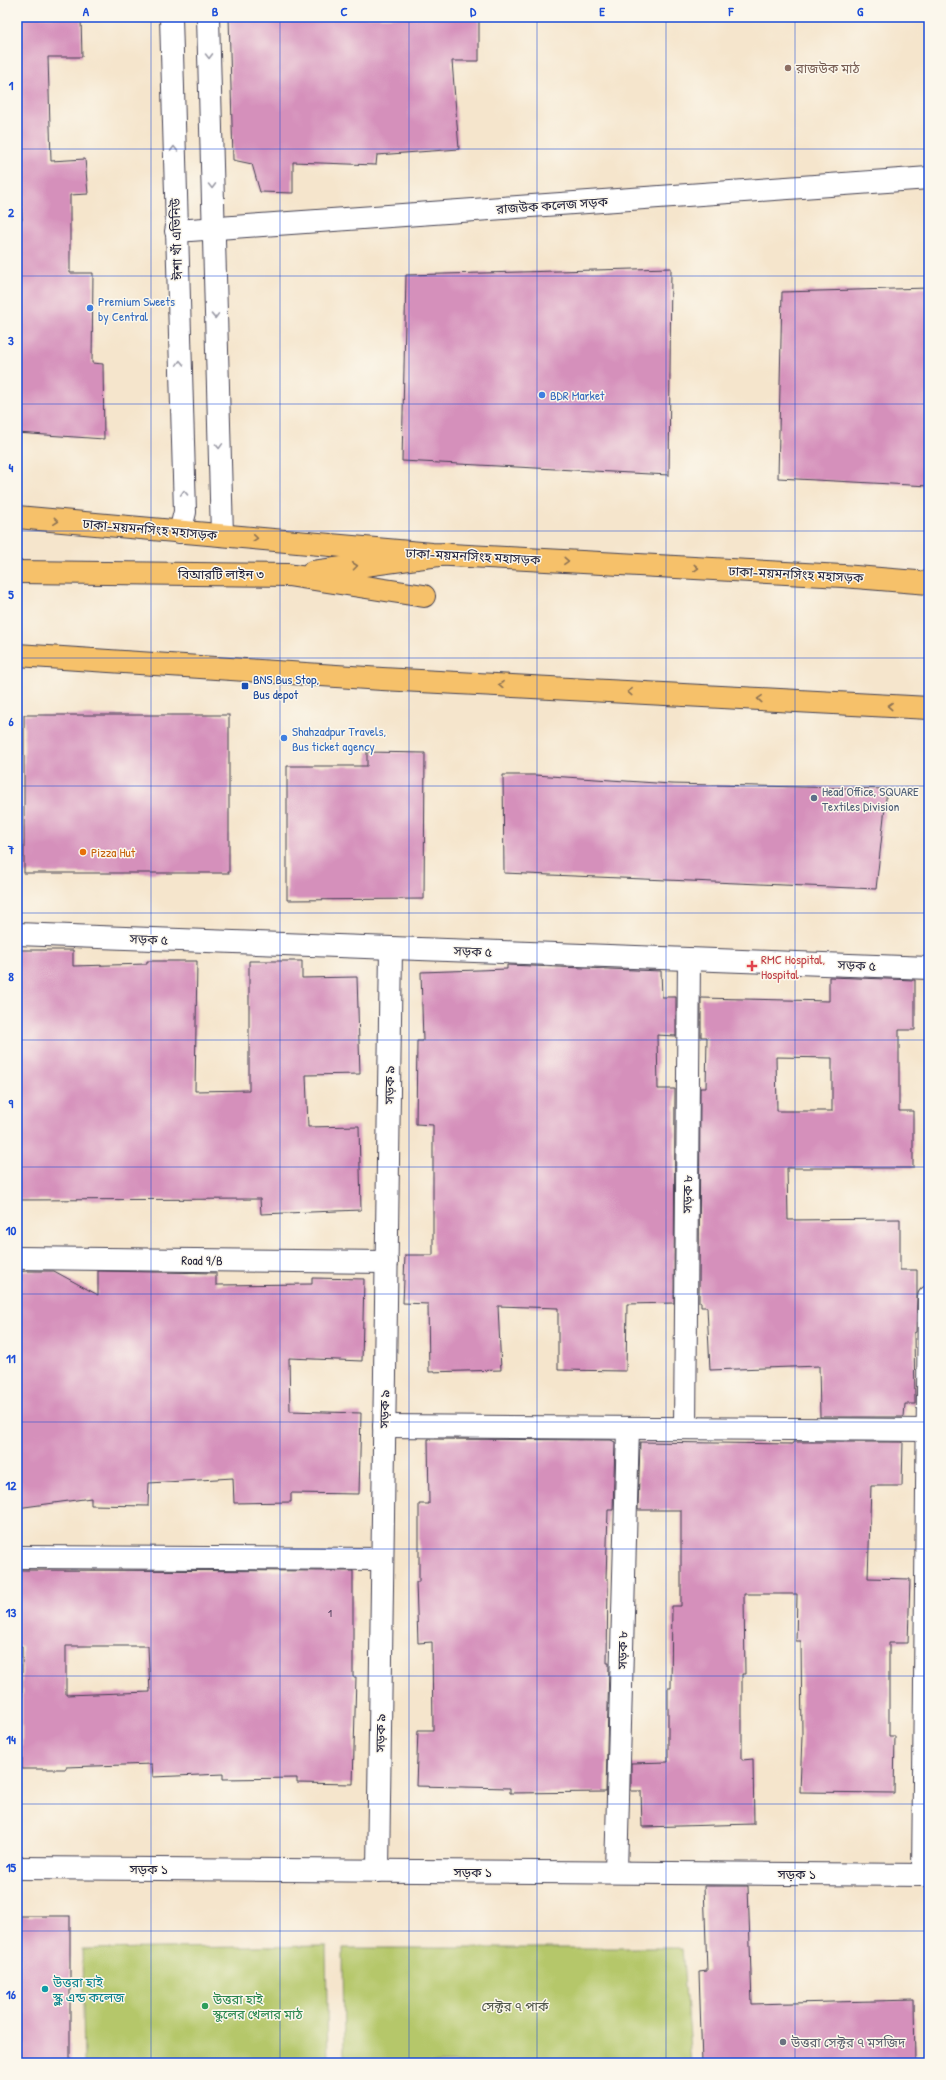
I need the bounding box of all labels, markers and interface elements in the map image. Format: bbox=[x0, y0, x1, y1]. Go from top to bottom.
text: A bbox=[83, 2, 90, 20]
text: B bbox=[212, 2, 219, 20]
text: C bbox=[340, 2, 348, 20]
text: D bbox=[470, 2, 477, 20]
text: E bbox=[599, 2, 605, 20]
text: F bbox=[728, 2, 735, 20]
text: G bbox=[857, 2, 864, 20]
one-way arrow bbox=[204, 53, 213, 59]
place label: রাজউক মাঠ bbox=[795, 59, 861, 77]
marker: রাজউক মাঠ bbox=[783, 63, 793, 73]
text: 1 bbox=[9, 76, 14, 94]
one-way arrow bbox=[170, 146, 178, 152]
one-way arrow bbox=[207, 183, 216, 189]
street label: রাজউক কলেজ সড়ক bbox=[495, 192, 609, 218]
street label: ঈশা খাঁ এভিনিউ bbox=[166, 197, 186, 281]
text: 2 bbox=[8, 203, 15, 221]
place label: Premium Sweets by Central bbox=[98, 292, 175, 325]
marker: Premium Sweets by Central bbox=[85, 303, 95, 313]
one-way arrow bbox=[211, 313, 219, 319]
text: 3 bbox=[8, 331, 14, 349]
one-way arrow bbox=[176, 360, 184, 366]
place label: BDR Market bbox=[550, 386, 605, 404]
marker: BDR Market bbox=[537, 390, 547, 400]
one-way arrow bbox=[215, 443, 223, 449]
text: 4 bbox=[9, 458, 14, 476]
one-way arrow bbox=[179, 490, 188, 496]
street label: ঢাকা-ময়মনসিংহ মহাসড়ক bbox=[81, 514, 219, 544]
one-way arrow bbox=[53, 516, 59, 525]
one-way arrow bbox=[252, 534, 258, 543]
street label: ঢাকা-ময়মনসিংহ মহাসড়ক bbox=[404, 543, 541, 569]
one-way arrow bbox=[563, 557, 569, 565]
street label: ঢাকা-ময়মনসিংহ মহাসড়ক bbox=[727, 561, 864, 587]
one-way arrow bbox=[352, 562, 358, 571]
one-way arrow bbox=[693, 564, 699, 573]
street label: বিআরটি লাইন ৩ bbox=[177, 565, 264, 583]
text: 5 bbox=[8, 585, 14, 603]
place label: BNS Bus Stop, Bus depot bbox=[253, 670, 319, 703]
marker: BNS Bus Stop, Bus depot bbox=[240, 681, 250, 691]
one-way arrow bbox=[498, 681, 504, 690]
one-way arrow bbox=[627, 688, 633, 696]
one-way arrow bbox=[757, 695, 763, 703]
one-way arrow bbox=[887, 701, 893, 710]
text: 6 bbox=[8, 712, 14, 730]
place label: Shahzadpur Travels, Bus ticket agency bbox=[292, 722, 386, 755]
marker: Shahzadpur Travels, Bus ticket agency bbox=[279, 733, 289, 743]
place label: Head Office, SQUARE Textiles Division bbox=[822, 782, 919, 815]
marker: Head Office, SQUARE Textiles Division bbox=[809, 793, 819, 803]
text: 7 bbox=[7, 840, 15, 858]
place label: Pizza Hut bbox=[91, 843, 136, 861]
marker: Pizza Hut bbox=[78, 847, 88, 857]
street label: সড়ক ৫ bbox=[128, 929, 169, 949]
street label: সড়ক ৫ bbox=[452, 941, 493, 961]
place label: RMC Hospital, Hospital bbox=[761, 950, 825, 983]
street label: সড়ক ৫ bbox=[836, 955, 877, 975]
marker: RMC Hospital, Hospital bbox=[746, 960, 758, 972]
text: 8 bbox=[8, 967, 14, 985]
street label: সড়ক ৯ bbox=[380, 1065, 398, 1105]
text: 9 bbox=[9, 1094, 14, 1112]
street label: সড়ক ৮ bbox=[678, 1174, 696, 1214]
text: 10 bbox=[6, 1221, 16, 1239]
street label: Road 9/B bbox=[181, 1251, 223, 1269]
text: 11 bbox=[6, 1349, 16, 1367]
street label: সড়ক ৯ bbox=[375, 1389, 393, 1429]
text: 12 bbox=[6, 1476, 17, 1494]
text: 13 bbox=[6, 1603, 16, 1621]
house number: 1 bbox=[328, 1606, 332, 1620]
street label: সড়ক ৮ bbox=[613, 1630, 631, 1670]
street label: সড়ক ৯ bbox=[371, 1713, 389, 1753]
text: 14 bbox=[6, 1730, 16, 1748]
text: 15 bbox=[6, 1858, 17, 1876]
street label: সড়ক ১ bbox=[129, 1860, 168, 1878]
street label: সড়ক ১ bbox=[453, 1863, 492, 1881]
street label: সড়ক ১ bbox=[777, 1865, 816, 1883]
place label: উত্তরা হাই স্কুল এন্ড কলেজ bbox=[52, 1973, 125, 2006]
marker: উত্তরা হাই স্কুল এন্ড কলেজ bbox=[40, 1984, 50, 1994]
text: 16 bbox=[6, 1985, 17, 2003]
place label: উত্তরা হাই স্কুলের খেলার মাঠ bbox=[212, 1990, 303, 2023]
park label: সেক্টর ৭ পার্ক bbox=[482, 1997, 549, 2015]
marker: উত্তরা হাই স্কুলের খেলার মাঠ bbox=[200, 2001, 210, 2011]
place label: উত্তরা সেক্টর ৭ মসজিদ bbox=[790, 2033, 906, 2051]
marker: উত্তরা সেক্টর ৭ মসজিদ bbox=[778, 2037, 788, 2047]

